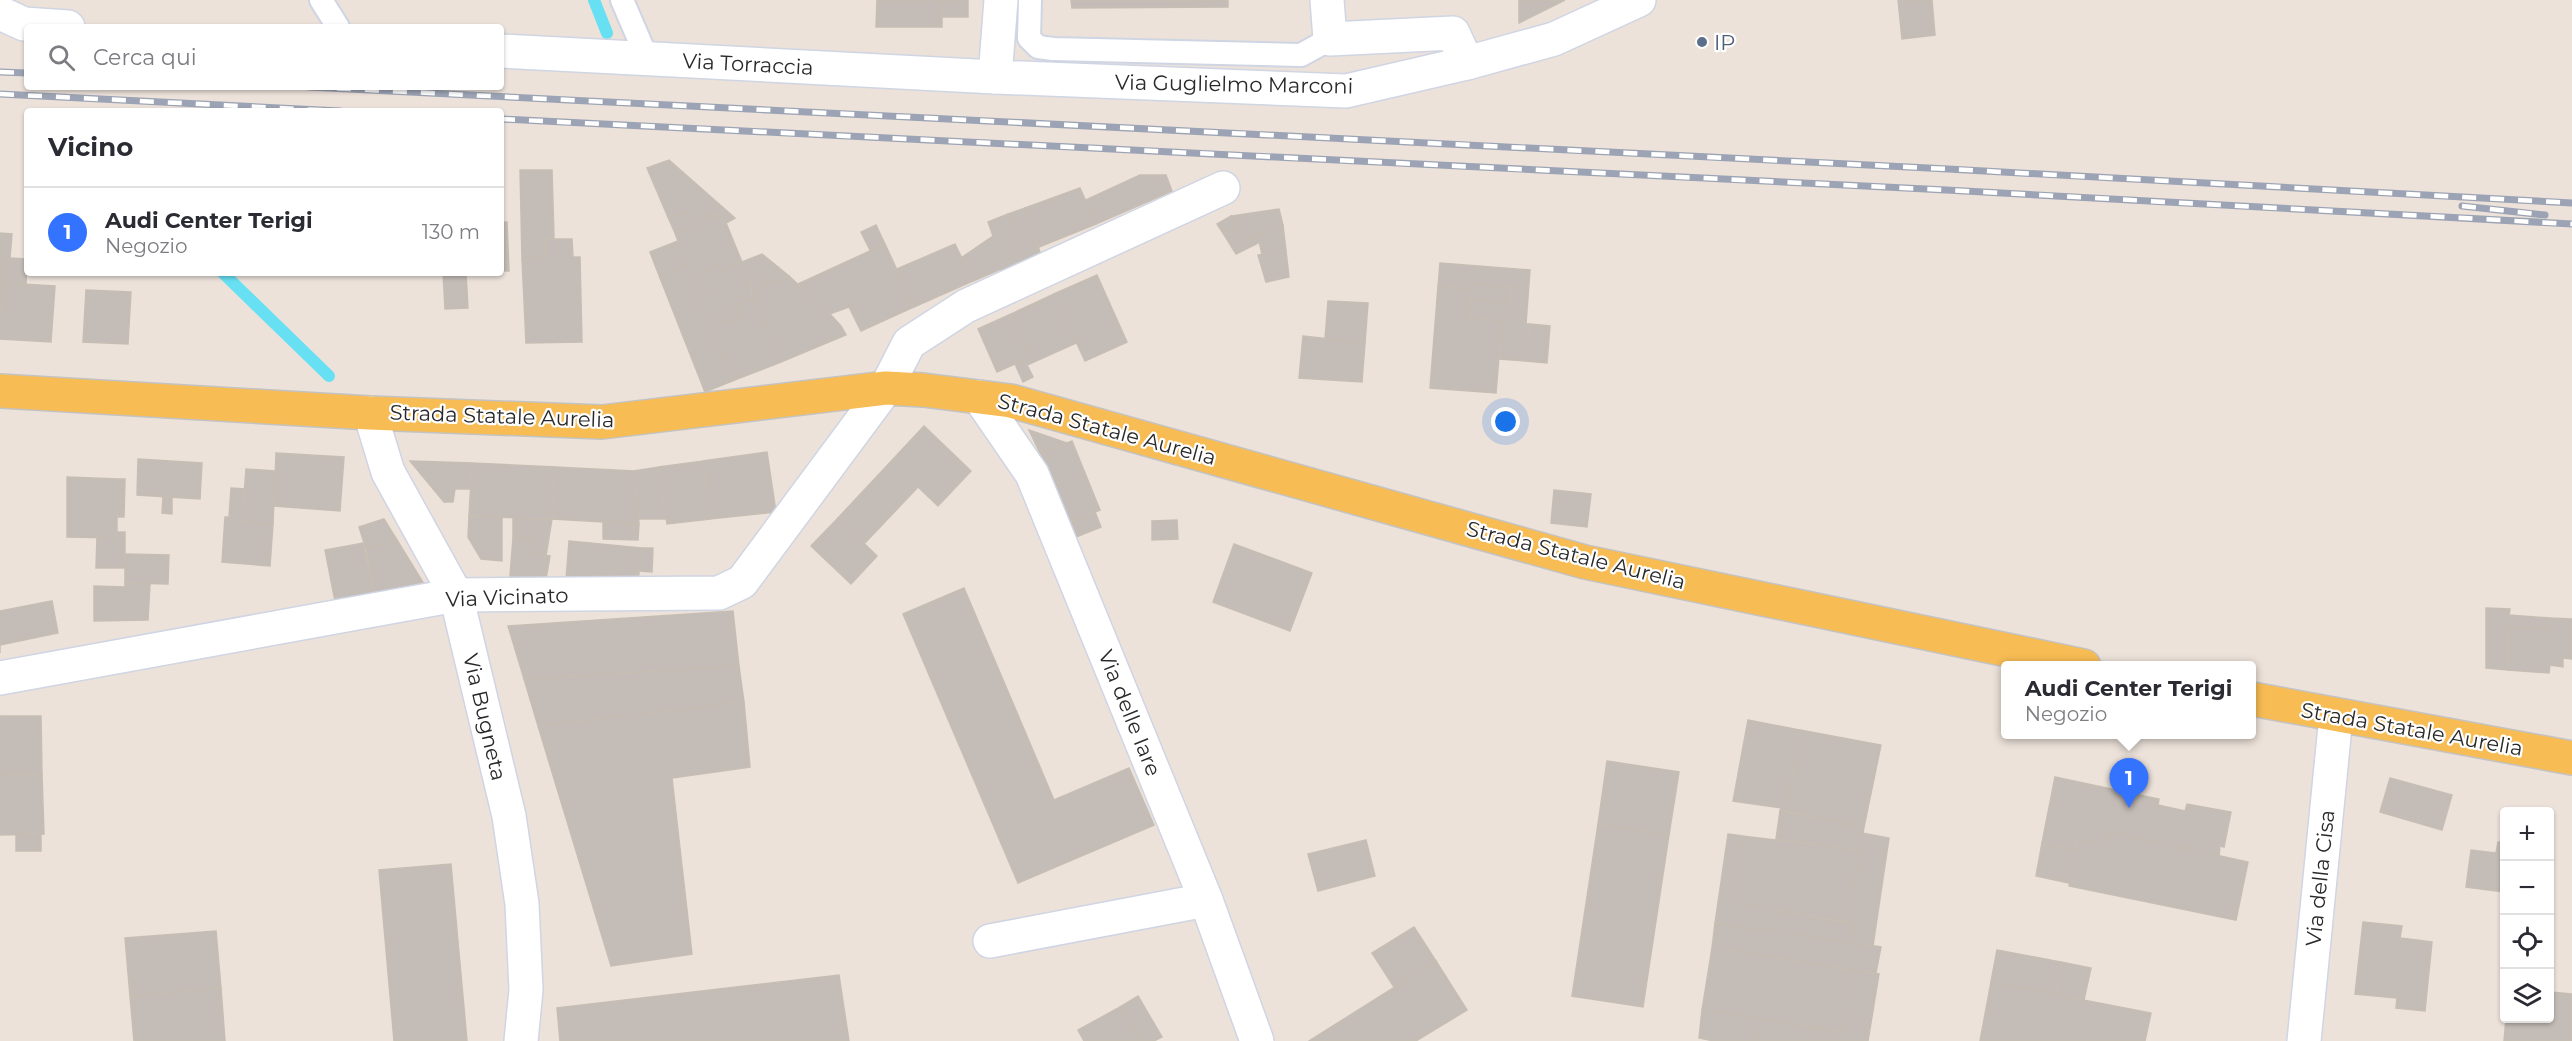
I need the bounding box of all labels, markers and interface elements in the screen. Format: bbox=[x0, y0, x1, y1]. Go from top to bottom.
search box bbox=[24, 24, 504, 90]
place label: IP bbox=[1714, 30, 1735, 55]
marker: IP bbox=[1695, 35, 1709, 49]
icon: search bbox=[45, 41, 78, 74]
text: Cerca qui bbox=[93, 44, 197, 71]
street label: Via Torraccia bbox=[682, 48, 814, 80]
street label: Via Guglielmo Marconi bbox=[1115, 69, 1353, 99]
text: Vicino bbox=[48, 131, 133, 163]
text: Audi Center Terigi bbox=[105, 207, 313, 234]
text: 1 bbox=[64, 220, 71, 244]
text: 130 m bbox=[422, 220, 480, 244]
text: Negozio bbox=[105, 234, 188, 258]
street label: Strada Statale Aurelia bbox=[995, 388, 1219, 470]
street label: Strada Statale Aurelia bbox=[389, 400, 615, 432]
your location bbox=[1491, 407, 1520, 436]
street label: Strada Statale Aurelia bbox=[1464, 516, 1688, 594]
street label: Via Vicinato bbox=[445, 582, 569, 612]
street label: Via delle Iare bbox=[1093, 646, 1167, 780]
street label: Via Bugneta bbox=[458, 651, 512, 783]
popup bbox=[2001, 661, 2256, 739]
text: Audi Center Terigi bbox=[2025, 675, 2232, 702]
street label: Strada Statale Aurelia bbox=[2299, 697, 2525, 761]
text: Negozio bbox=[2025, 702, 2107, 726]
pin: 1 bbox=[2110, 758, 2148, 808]
map controls bbox=[2500, 807, 2554, 1023]
button: + bbox=[2500, 807, 2554, 861]
street label: Via della Cisa bbox=[2300, 809, 2340, 947]
button: − bbox=[2500, 861, 2554, 915]
button: locate bbox=[2500, 915, 2554, 969]
button: layers bbox=[2500, 969, 2554, 1023]

